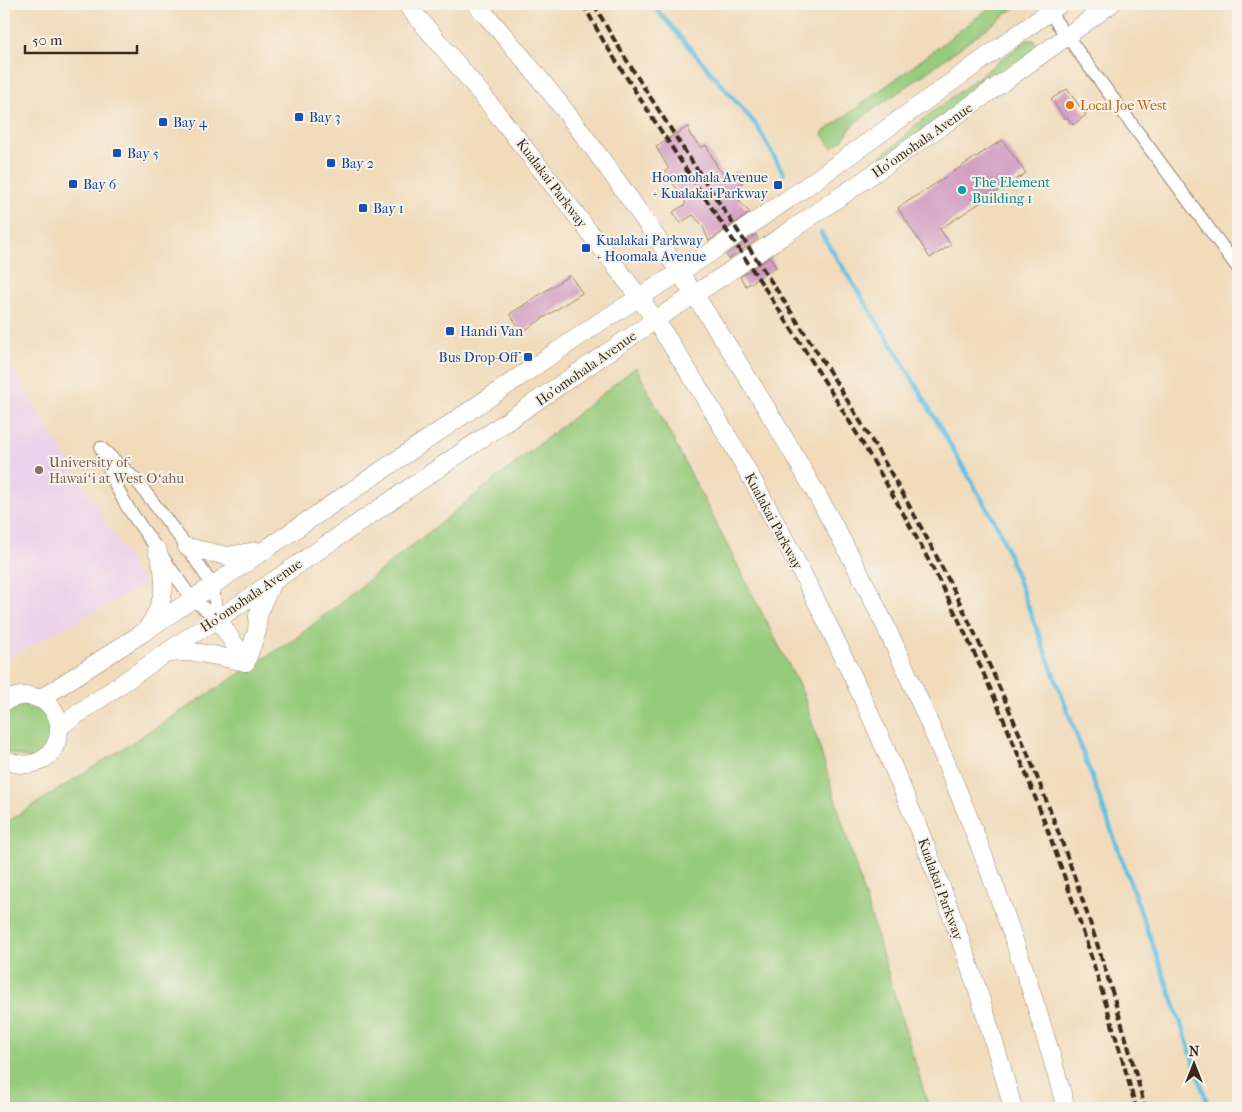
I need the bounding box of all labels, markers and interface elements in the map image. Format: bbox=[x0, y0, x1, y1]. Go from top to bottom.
scale bar bbox=[25, 22, 138, 54]
text: 50 m bbox=[32, 31, 63, 49]
place label: Local Joe West bbox=[1080, 97, 1167, 114]
street label: Ho’omohala Avenue bbox=[869, 99, 976, 182]
marker: Local Joe West bbox=[1064, 99, 1076, 111]
place label: Bay 3 bbox=[309, 109, 341, 126]
marker: Bay 3 bbox=[293, 111, 305, 123]
place label: Bay 4 bbox=[173, 114, 208, 131]
marker: Bay 4 bbox=[157, 116, 169, 128]
street label: Kualakai Parkway bbox=[513, 135, 591, 232]
place label: Bay 5 bbox=[127, 145, 159, 162]
marker: Bay 5 bbox=[111, 147, 123, 159]
place label: Bay 2 bbox=[341, 155, 374, 172]
marker: Bay 2 bbox=[325, 157, 337, 169]
place label: Hoomohala Avenue + Kualakai Parkway bbox=[652, 169, 769, 202]
place label: The Element Building 1 bbox=[972, 174, 1050, 207]
place label: Bay 6 bbox=[83, 176, 117, 193]
marker: Bay 6 bbox=[67, 178, 79, 190]
marker: Hoomohala Avenue + Kualakai Parkway bbox=[772, 179, 784, 191]
marker: The Element Building 1 bbox=[956, 184, 968, 196]
place label: Bay 1 bbox=[373, 200, 404, 217]
marker: Bay 1 bbox=[357, 202, 369, 214]
place label: Kualakai Parkway + Hoomala Avenue bbox=[596, 232, 706, 265]
marker: Kualakai Parkway + Hoomala Avenue bbox=[580, 242, 592, 254]
place label: Handi Van bbox=[460, 323, 523, 340]
marker: Handi Van bbox=[444, 325, 456, 337]
street label: Ho’omohala Avenue bbox=[533, 327, 640, 410]
place label: Bus Drop-Off bbox=[439, 349, 522, 366]
marker: Bus Drop-Off bbox=[522, 351, 534, 363]
place label: University of Hawaiʻi at West Oʻahu bbox=[49, 454, 184, 487]
marker: University of Hawaiʻi at West Oʻahu bbox=[33, 464, 45, 476]
street label: Kualakai Parkway bbox=[741, 470, 806, 573]
street label: Ho’omohala Avenue bbox=[197, 555, 306, 636]
street label: Kualakai Parkway bbox=[914, 836, 967, 943]
north arrow bbox=[1170, 1040, 1220, 1090]
text: N bbox=[1189, 1043, 1200, 1060]

